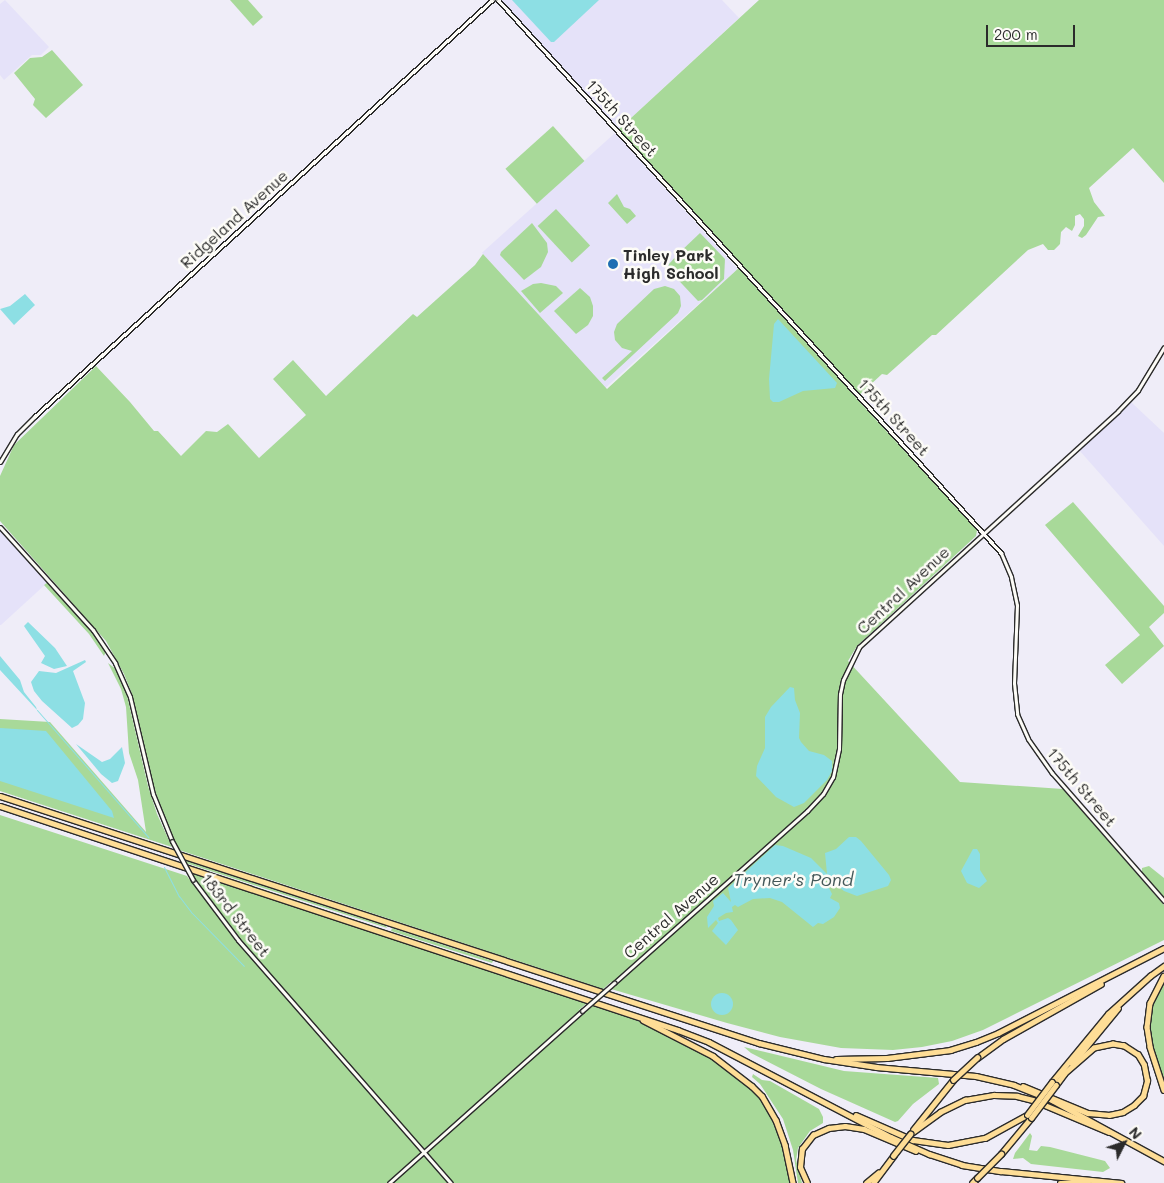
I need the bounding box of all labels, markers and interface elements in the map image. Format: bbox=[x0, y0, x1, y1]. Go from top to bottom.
scale bar bbox=[989, 15, 1078, 47]
text: 200 m bbox=[994, 24, 1038, 44]
street label: 175th Street bbox=[582, 75, 662, 161]
street label: Ridgeland Avenue bbox=[176, 166, 292, 272]
place label: Tinley Park High School bbox=[623, 245, 719, 283]
marker: Tinley Park High School bbox=[607, 258, 619, 270]
street label: 175th Street bbox=[854, 374, 934, 460]
street label: Central Avenue bbox=[853, 542, 953, 638]
street label: 175th Street bbox=[1043, 743, 1121, 831]
water label: Tryner's Pond bbox=[733, 868, 853, 890]
street label: Central Avenue bbox=[620, 869, 722, 963]
street label: 183rd Street bbox=[198, 870, 274, 960]
north arrow bbox=[1099, 1118, 1149, 1168]
text: N bbox=[1125, 1123, 1146, 1143]

